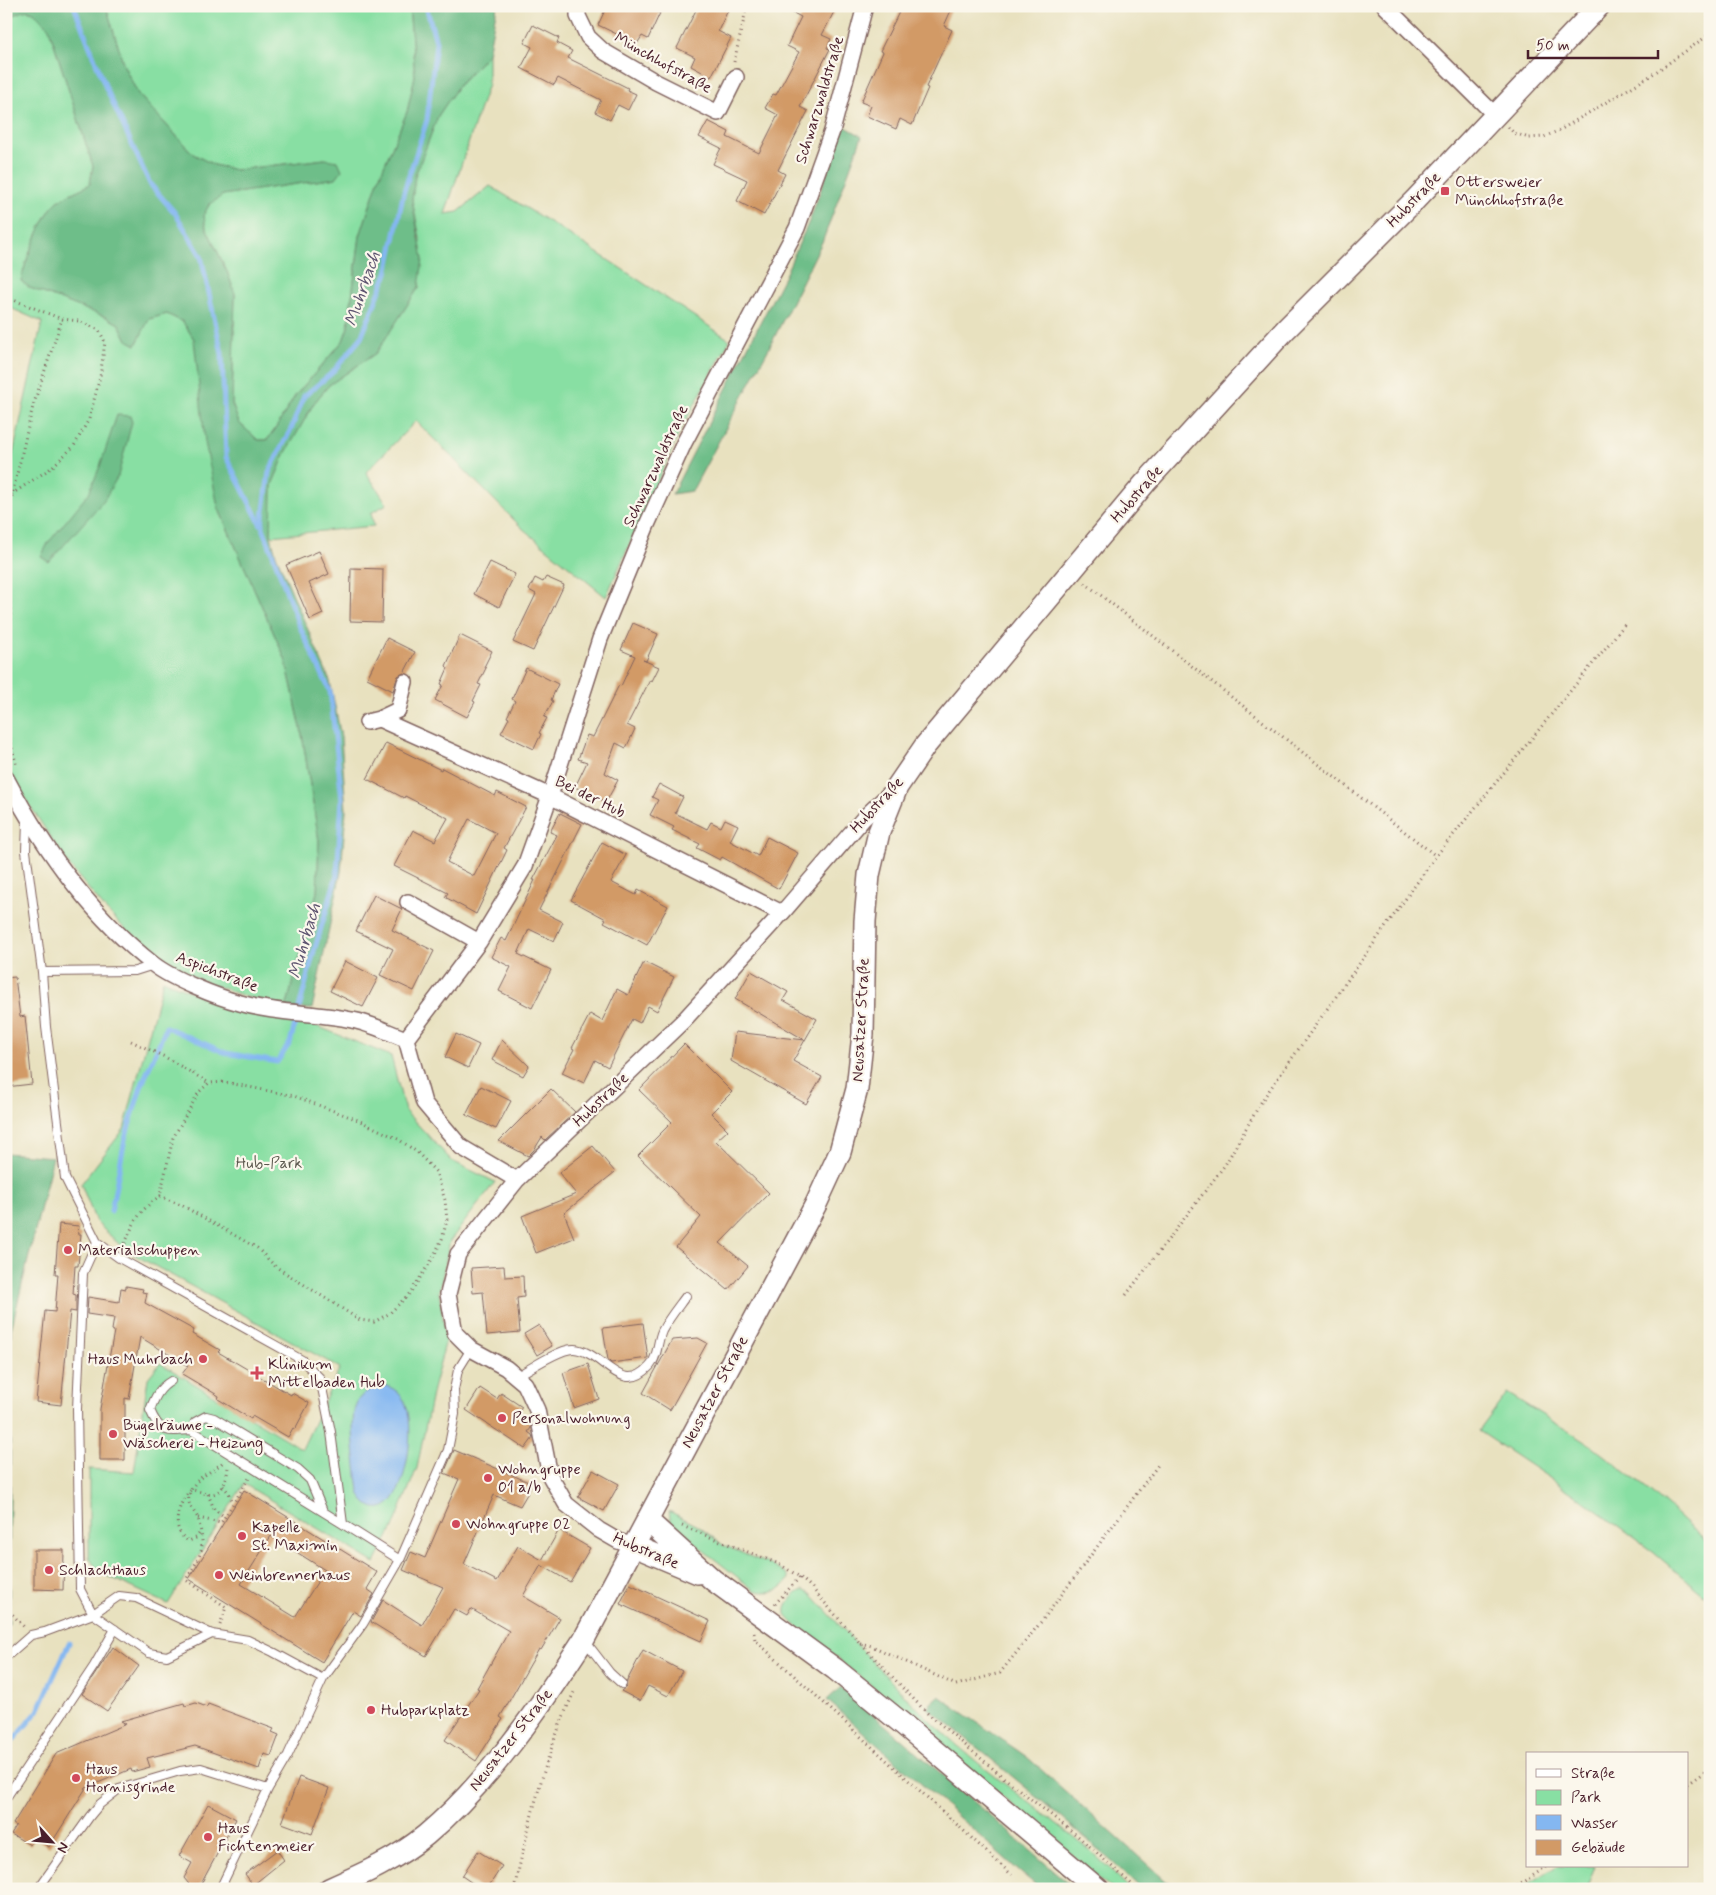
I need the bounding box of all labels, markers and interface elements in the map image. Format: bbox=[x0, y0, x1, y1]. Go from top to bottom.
street label: Münchhofstraße bbox=[610, 27, 716, 99]
scale bar bbox=[1528, 28, 1658, 60]
street label: Schwarzwaldstraße bbox=[791, 33, 849, 166]
text: 50 m bbox=[1536, 36, 1570, 56]
street label: Hubstraße bbox=[1382, 167, 1446, 233]
place label: Ottersweier Münchhofstraße bbox=[1455, 172, 1564, 211]
marker: Ottersweier Münchhofstraße bbox=[1439, 185, 1451, 197]
water label: Muhrbach bbox=[339, 248, 387, 329]
street label: Schwarzwaldstraße bbox=[619, 401, 694, 530]
street label: Hubstraße bbox=[1106, 461, 1168, 527]
street label: Bei der Hub bbox=[551, 771, 629, 823]
street label: Hubstraße bbox=[845, 772, 909, 838]
water label: Muhrbach bbox=[283, 900, 327, 982]
street label: Aspichstraße bbox=[173, 947, 261, 997]
street label: Neusatzer Straße bbox=[847, 957, 875, 1083]
street label: Hubstraße bbox=[568, 1068, 634, 1132]
park label: Hub-Park bbox=[236, 1153, 302, 1174]
place label: Materialschuppen bbox=[78, 1240, 201, 1261]
marker: Materialschuppen bbox=[62, 1244, 74, 1256]
street label: Neusatzer Straße bbox=[677, 1332, 753, 1452]
place label: Haus Muhrbach bbox=[88, 1349, 193, 1370]
marker: Haus Muhrbach bbox=[197, 1353, 209, 1365]
place label: Klinikum Mittelbaden Hub bbox=[268, 1354, 385, 1393]
marker: Klinikum Mittelbaden Hub bbox=[250, 1366, 264, 1380]
place label: Personalwohnung bbox=[512, 1408, 631, 1429]
marker: Personalwohnung bbox=[496, 1412, 508, 1424]
place label: Bügelräume - Wäscherei - Heizung bbox=[123, 1415, 263, 1455]
marker: Bügelräume - Wäscherei - Heizung bbox=[107, 1428, 119, 1440]
place label: Wohngruppe 01 a/b bbox=[498, 1459, 581, 1498]
marker: Wohngruppe 01 a/b bbox=[482, 1472, 494, 1484]
place label: Wohngruppe 02 bbox=[466, 1514, 570, 1535]
place label: Kapelle St. Maximin bbox=[252, 1517, 338, 1556]
marker: Wohngruppe 02 bbox=[450, 1518, 462, 1530]
street label: Hubstraße bbox=[610, 1528, 682, 1574]
marker: Kapelle St. Maximin bbox=[236, 1530, 248, 1542]
place label: Schlachthaus bbox=[59, 1560, 146, 1581]
marker: Schlachthaus bbox=[43, 1564, 55, 1576]
place label: Weinbrennerhaus bbox=[229, 1565, 350, 1586]
marker: Weinbrennerhaus bbox=[213, 1569, 225, 1581]
street label: Neusatzer Straße bbox=[464, 1685, 558, 1795]
place label: Hubparkplatz bbox=[381, 1700, 469, 1721]
marker: Hubparkplatz bbox=[365, 1704, 377, 1716]
legend bbox=[1526, 1752, 1688, 1868]
place label: Haus Hornisgrinde bbox=[86, 1759, 176, 1799]
text: Straße bbox=[1571, 1764, 1615, 1784]
marker: Haus Hornisgrinde bbox=[70, 1772, 82, 1784]
text: Park bbox=[1571, 1788, 1601, 1808]
text: Wasser bbox=[1571, 1814, 1618, 1834]
north arrow bbox=[28, 1818, 78, 1868]
place label: Haus Fichtenmeier bbox=[218, 1818, 315, 1857]
marker: Haus Fichtenmeier bbox=[202, 1831, 214, 1843]
text: Gebäude bbox=[1571, 1838, 1625, 1858]
text: N bbox=[53, 1839, 73, 1856]

